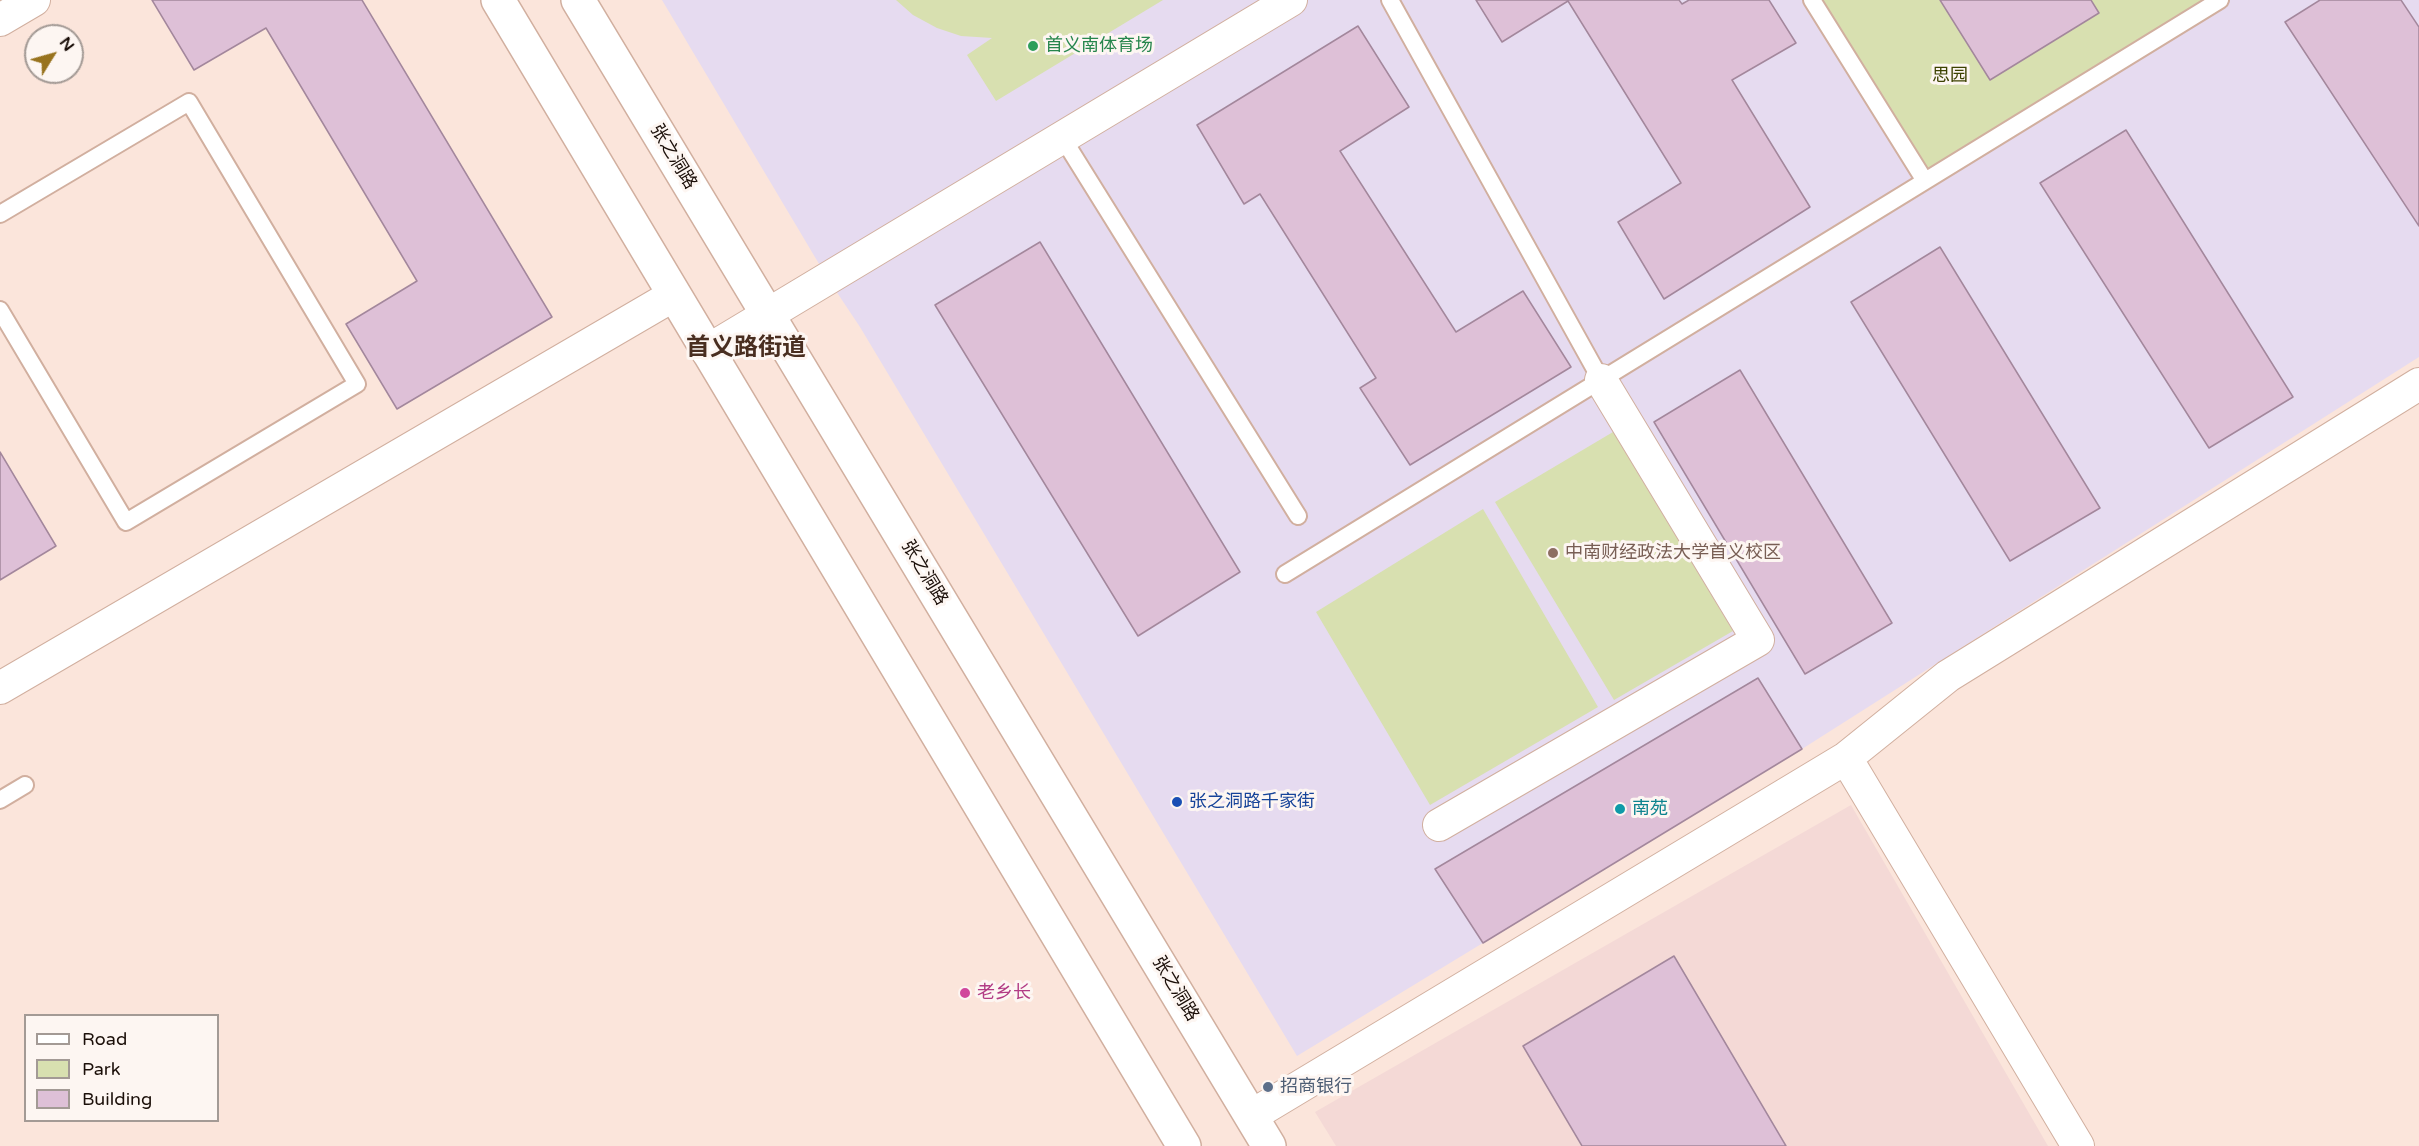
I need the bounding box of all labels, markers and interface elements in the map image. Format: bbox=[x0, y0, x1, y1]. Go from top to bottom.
north arrow bbox=[24, 24, 84, 84]
text: N bbox=[55, 33, 79, 56]
place label: 首义南体育场 bbox=[1045, 35, 1153, 57]
marker: 首义南体育场 bbox=[1026, 39, 1040, 53]
park label: 思园 bbox=[1932, 65, 1968, 87]
street label: 张之洞路 bbox=[645, 121, 701, 193]
district label: 首义路街道 bbox=[686, 335, 806, 363]
street label: 张之洞路 bbox=[896, 537, 952, 609]
place label: 中南财经政法大学首义校区 bbox=[1565, 542, 1781, 564]
marker: 中南财经政法大学首义校区 bbox=[1546, 546, 1560, 560]
place label: 张之洞路千家街 bbox=[1189, 791, 1315, 813]
marker: 张之洞路千家街 bbox=[1170, 795, 1184, 809]
place label: 南苑 bbox=[1632, 798, 1668, 820]
marker: 南苑 bbox=[1613, 802, 1627, 816]
street label: 张之洞路 bbox=[1147, 953, 1203, 1025]
place label: 老乡长 bbox=[977, 982, 1031, 1004]
marker: 老乡长 bbox=[958, 986, 972, 1000]
legend bbox=[24, 1014, 219, 1122]
text: Road bbox=[82, 1028, 127, 1050]
text: Park bbox=[82, 1058, 120, 1080]
place label: 招商银行 bbox=[1280, 1076, 1352, 1098]
marker: 招商银行 bbox=[1261, 1080, 1275, 1094]
text: Building bbox=[82, 1088, 152, 1110]

